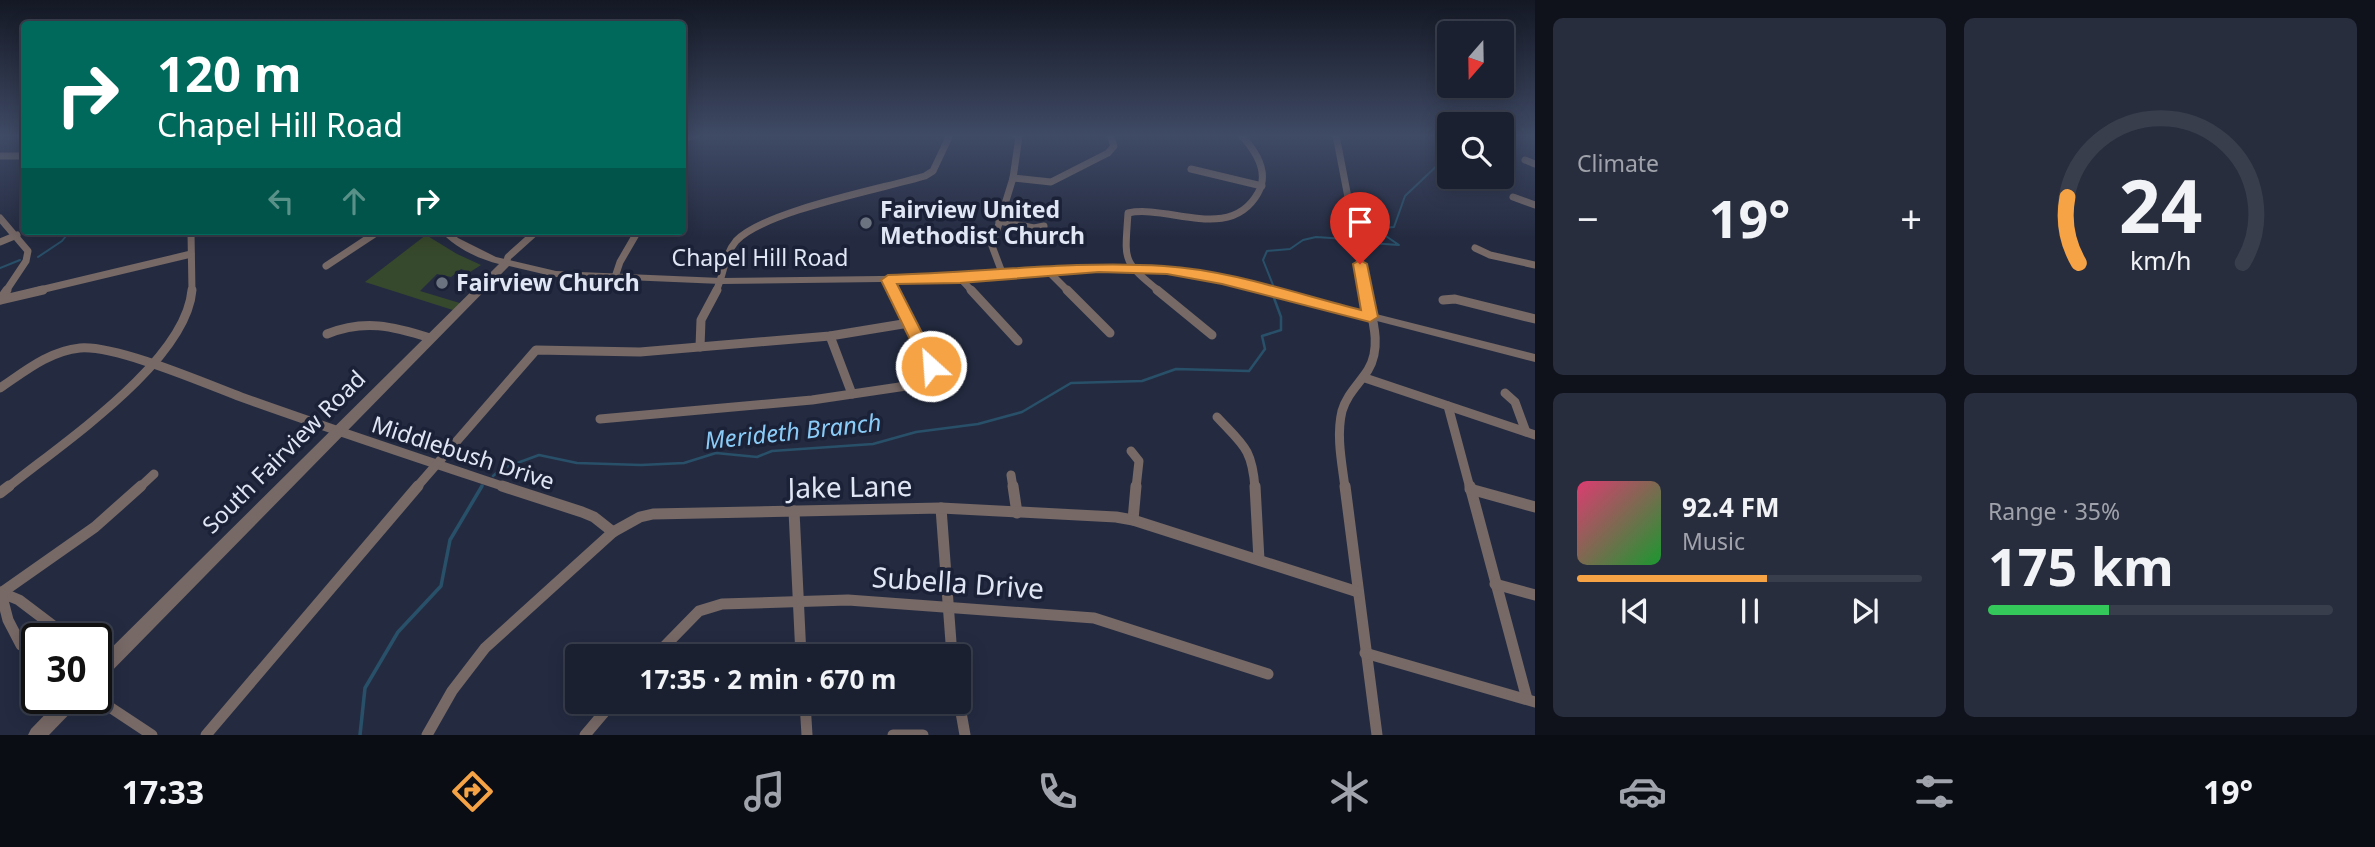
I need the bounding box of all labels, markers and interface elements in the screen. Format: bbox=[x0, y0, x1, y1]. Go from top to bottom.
north arrow bbox=[1437, 21, 1514, 98]
map controls bbox=[1437, 21, 1514, 189]
text: 120 m bbox=[157, 40, 302, 106]
icon: right bbox=[42, 49, 133, 140]
text: Chapel Hill Road bbox=[157, 103, 403, 146]
button: search bbox=[1437, 112, 1514, 189]
text: Climate bbox=[1577, 147, 1659, 179]
text: 24 bbox=[2119, 155, 2202, 254]
icon: left bbox=[262, 182, 300, 220]
icon: ahead bbox=[335, 182, 373, 220]
icon: right bbox=[408, 182, 446, 220]
text: 19° bbox=[1709, 182, 1790, 253]
pin bbox=[1330, 192, 1390, 264]
text: − bbox=[1577, 192, 1599, 244]
text: + bbox=[1900, 192, 1922, 244]
place label: Fairview United Methodist Church bbox=[880, 193, 1085, 251]
icon: arrive bbox=[1341, 203, 1379, 241]
marker: Fairview United Methodist Church bbox=[858, 215, 874, 231]
street label: Chapel Hill Road bbox=[672, 241, 848, 273]
text: km/h bbox=[2130, 242, 2191, 276]
place label: Fairview Church bbox=[456, 266, 640, 298]
marker: Fairview Church bbox=[434, 275, 450, 291]
position arrow bbox=[894, 329, 968, 403]
street label: South Fairview Road bbox=[195, 363, 372, 540]
water label: Merideth Branch bbox=[703, 405, 883, 456]
street label: Middlebush Drive bbox=[368, 407, 559, 497]
street label: Jake Lane bbox=[784, 466, 913, 506]
text: 92.4 FM bbox=[1682, 489, 1779, 525]
text: Range · 35% bbox=[1988, 495, 2120, 527]
text: Music bbox=[1682, 525, 1745, 557]
text: 175 km bbox=[1988, 530, 2174, 601]
street label: Subella Drive bbox=[871, 557, 1045, 607]
icon: previous bbox=[1616, 592, 1654, 630]
icon: pause bbox=[1731, 592, 1769, 630]
icon: next bbox=[1846, 592, 1884, 630]
speed limit sign: 30 bbox=[21, 623, 112, 714]
text: 17:35 · 2 min · 670 m bbox=[640, 661, 896, 697]
icon: directions bbox=[448, 767, 497, 816]
icon: music bbox=[740, 767, 789, 816]
icon: phone bbox=[1033, 767, 1082, 816]
icon: climate bbox=[1325, 767, 1374, 816]
icon: car bbox=[1618, 767, 1667, 816]
icon: filters bbox=[1910, 767, 1959, 816]
text: 17:33 bbox=[122, 770, 204, 813]
text: 19° bbox=[2203, 770, 2253, 813]

